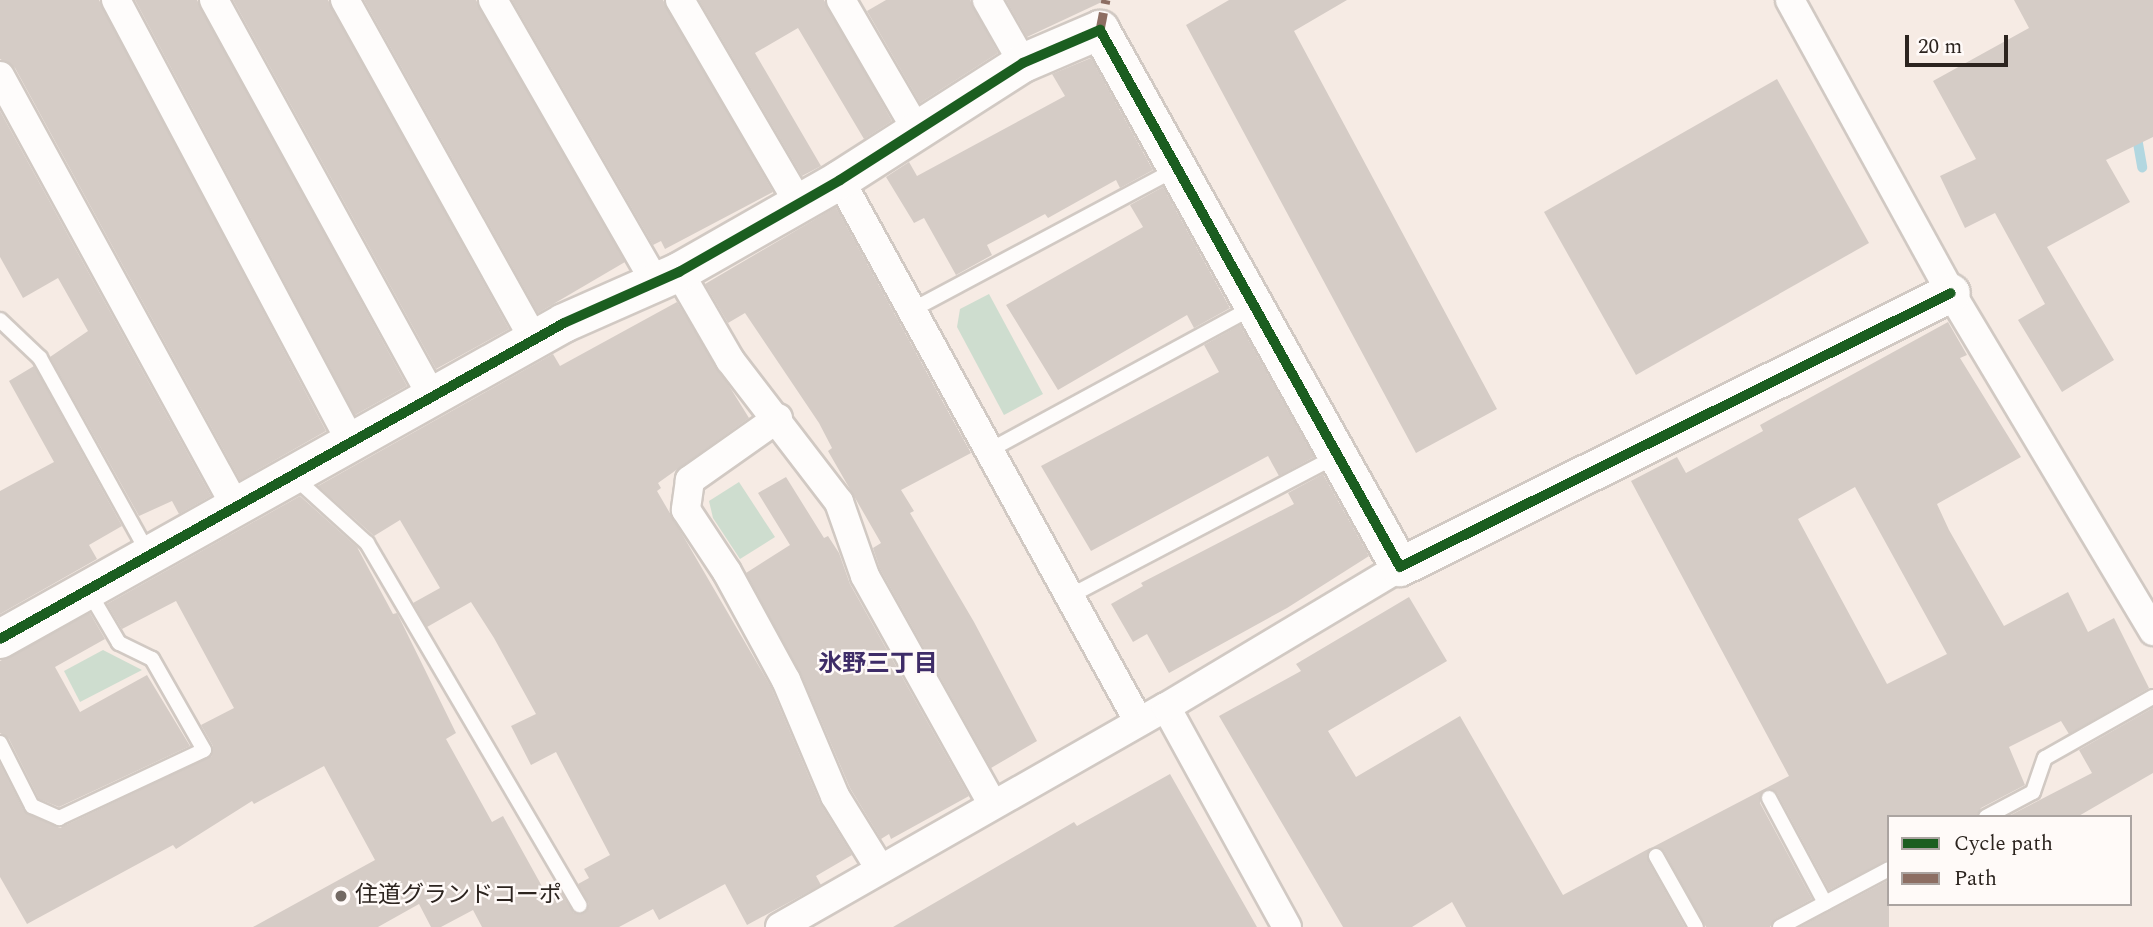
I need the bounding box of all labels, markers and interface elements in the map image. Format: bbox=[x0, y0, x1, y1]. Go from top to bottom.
scale bar bbox=[1908, 21, 2011, 65]
text: 20 m bbox=[1918, 31, 1962, 63]
district label: 氷野三丁目 bbox=[818, 651, 938, 679]
legend bbox=[1887, 815, 2132, 906]
text: Cycle path bbox=[1954, 828, 2053, 860]
text: Path bbox=[1954, 863, 1997, 895]
place label: 住道グランドコーポ bbox=[355, 882, 562, 910]
marker: 住道グランドコーポ bbox=[333, 888, 349, 904]

